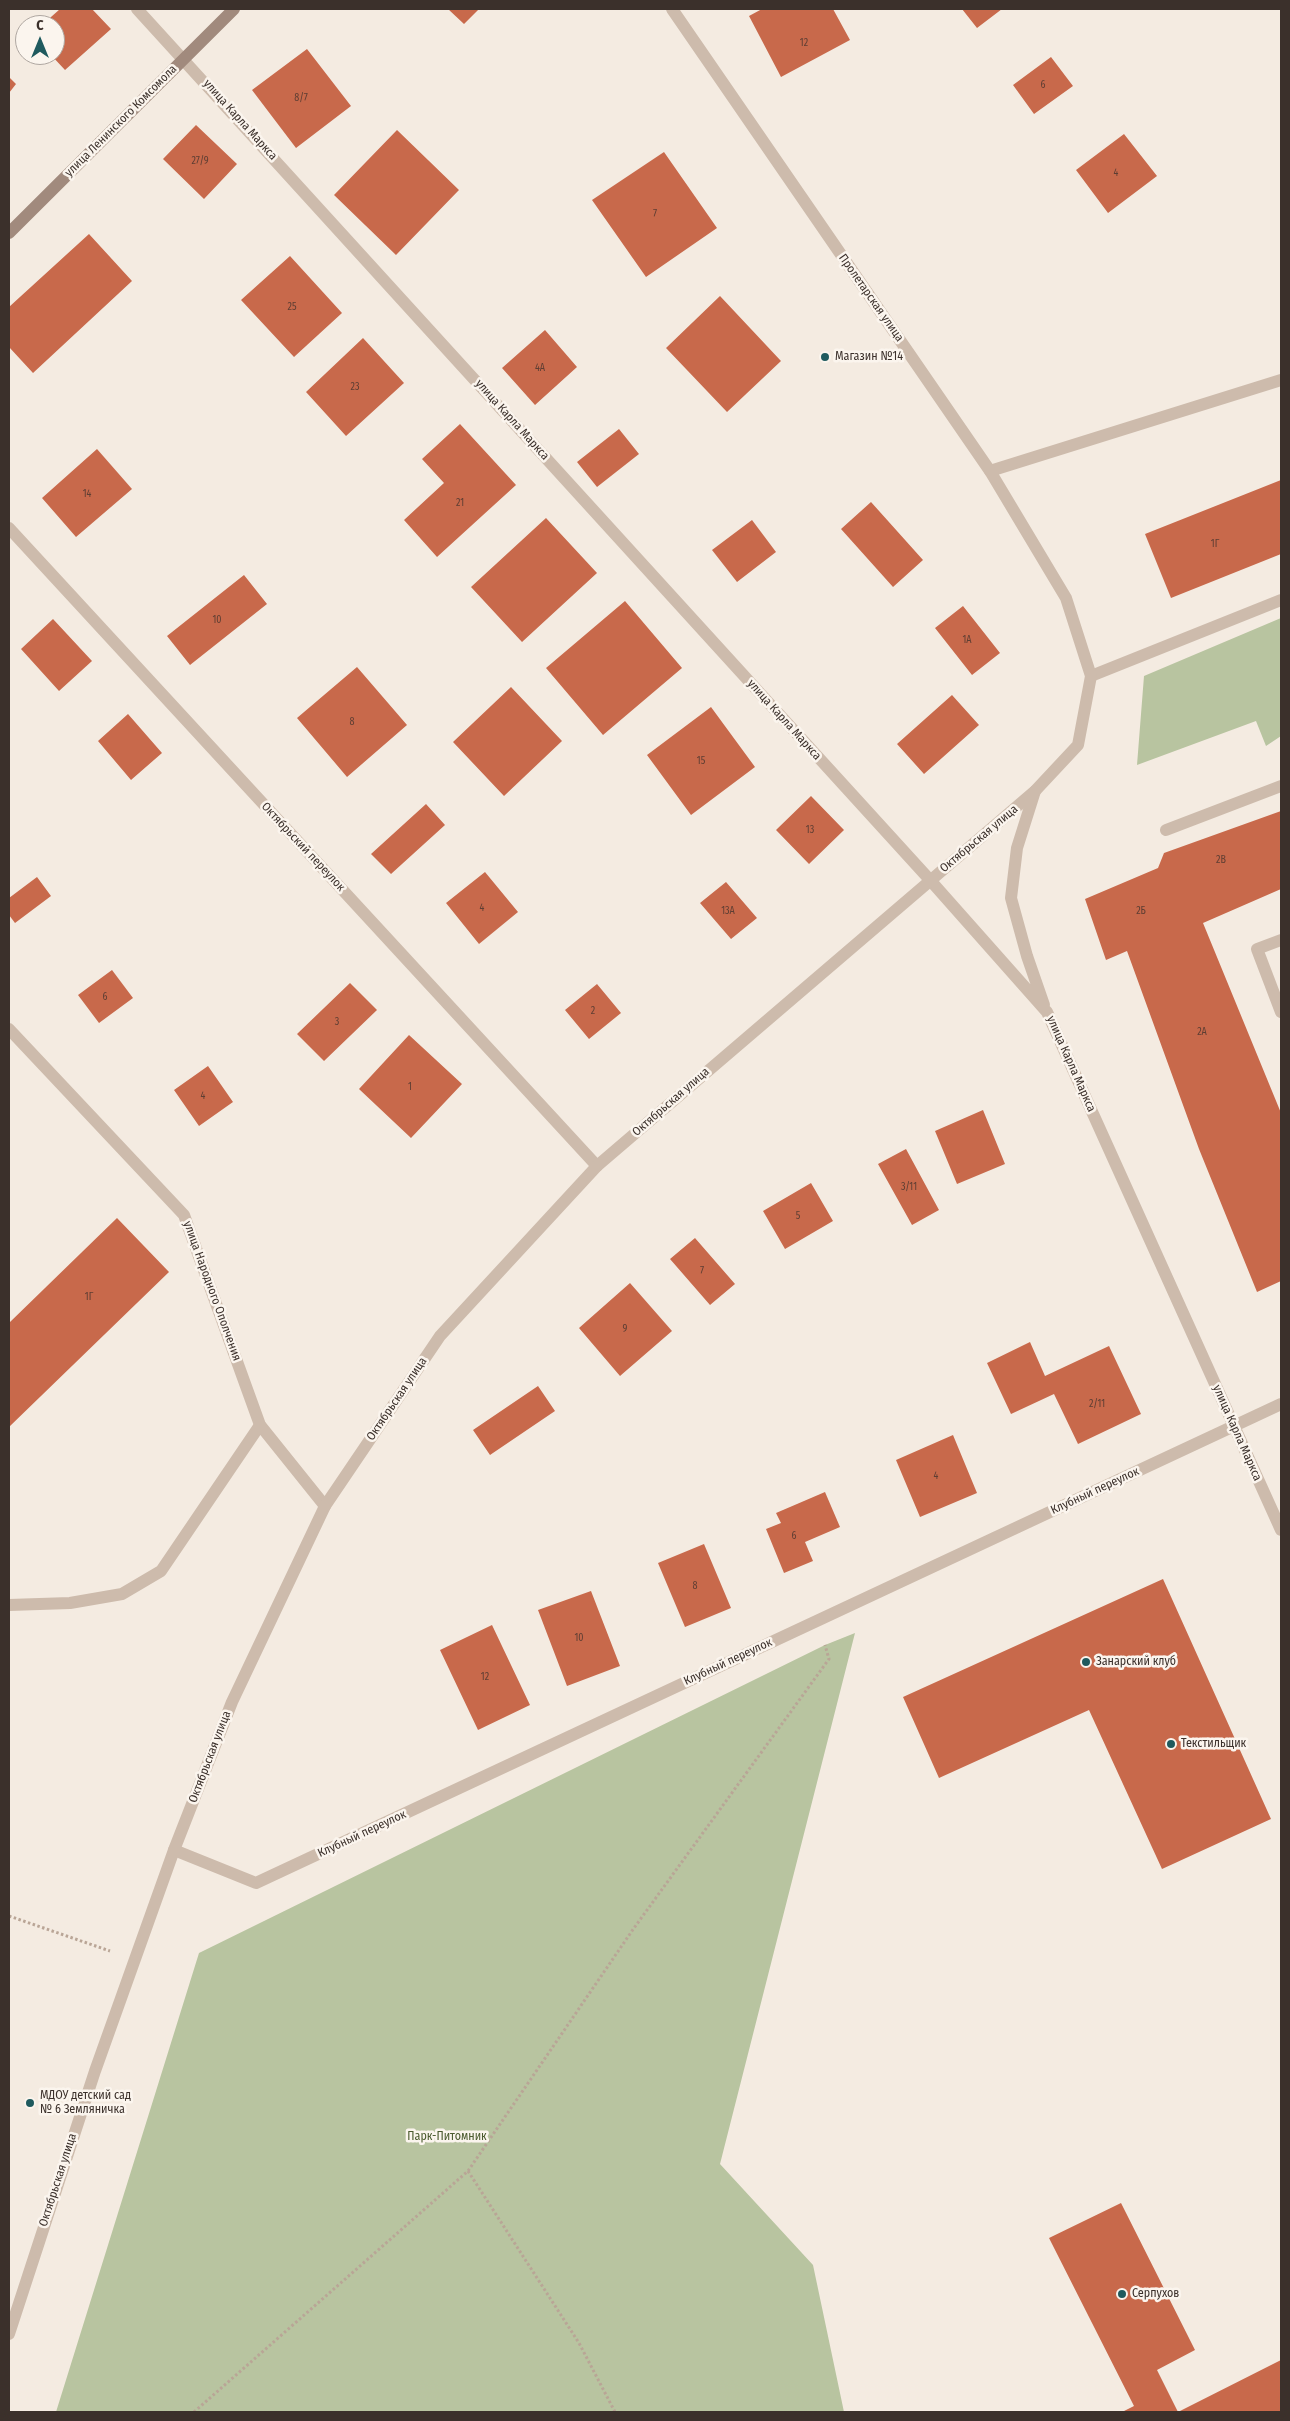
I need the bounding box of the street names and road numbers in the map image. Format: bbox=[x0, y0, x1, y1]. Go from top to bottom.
street label: улица Ленинского Комсомола bbox=[62, 62, 180, 180]
street label: улица Карла Маркса bbox=[200, 77, 280, 163]
street label: Пролетарская улица bbox=[835, 251, 907, 345]
street label: улица Карла Маркса bbox=[472, 377, 552, 463]
street label: улица Карла Маркса bbox=[744, 677, 824, 763]
street label: Октябрьский переулок bbox=[258, 800, 348, 894]
street label: Октябрьская улица bbox=[937, 802, 1021, 876]
street label: улица Карла Маркса bbox=[1043, 1014, 1099, 1114]
street label: Октябрьская улица bbox=[630, 1065, 712, 1139]
street label: улица Народного Ополчения bbox=[180, 1219, 244, 1363]
street label: Октябрьская улица bbox=[364, 1355, 430, 1443]
street label: улица Карла Маркса bbox=[1209, 1383, 1265, 1483]
street label: Клубный переулок bbox=[1049, 1464, 1141, 1518]
street label: Клубный переулок bbox=[682, 1635, 774, 1689]
street label: Октябрьская улица bbox=[186, 1709, 234, 1805]
street label: Клубный переулок bbox=[316, 1807, 408, 1861]
street label: Октябрьская улица bbox=[36, 2132, 80, 2228]

